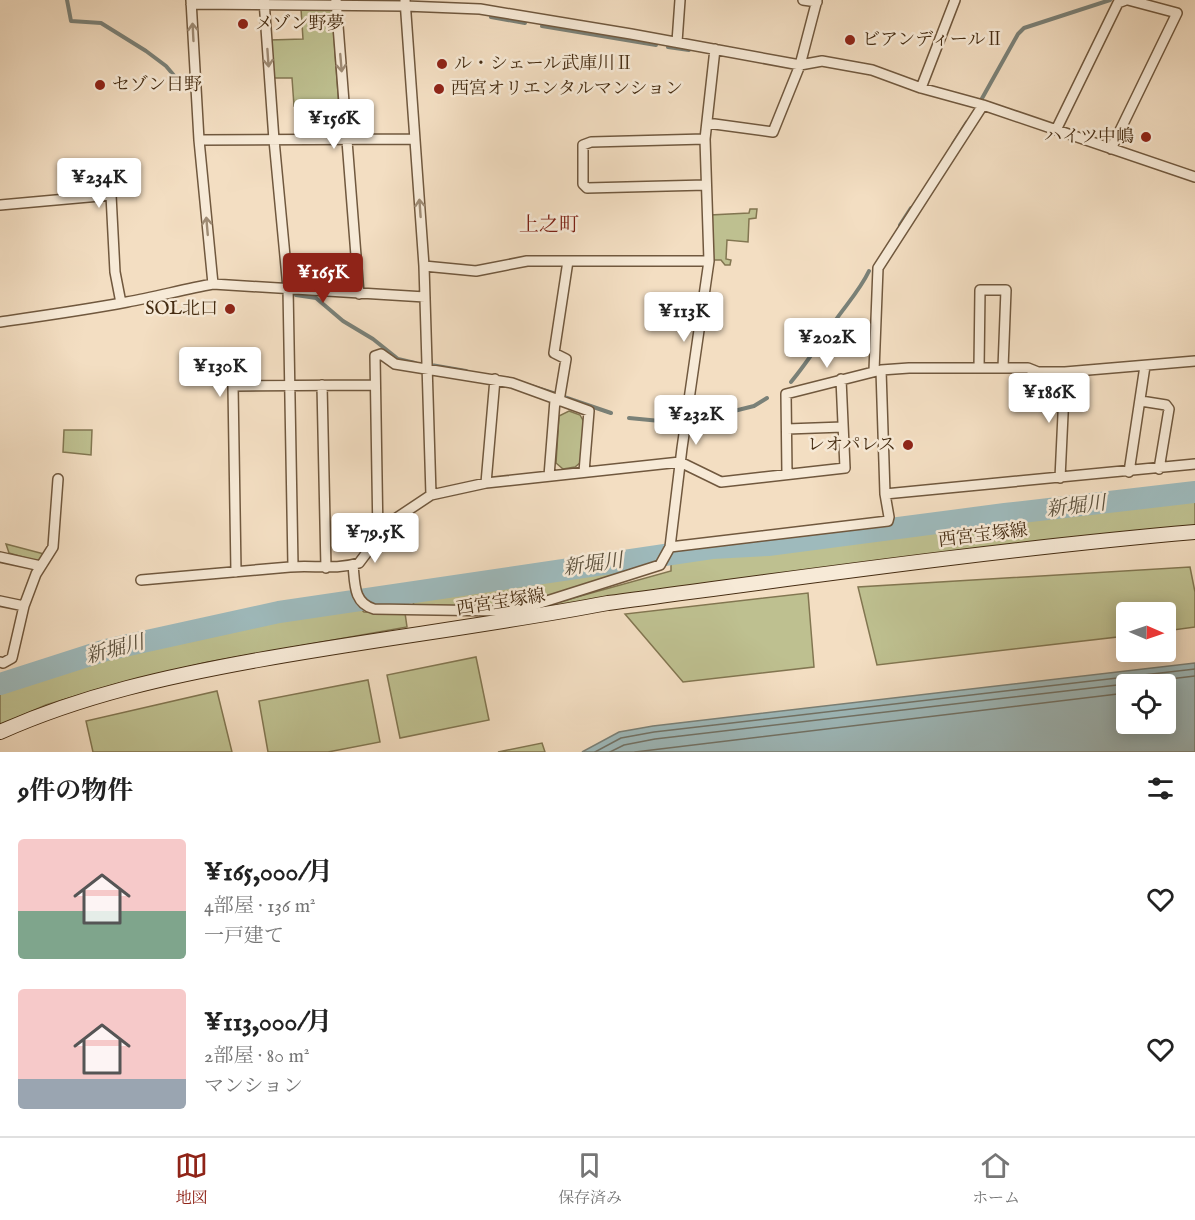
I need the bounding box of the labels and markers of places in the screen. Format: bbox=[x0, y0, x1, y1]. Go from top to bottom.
place label: メゾン野夢 bbox=[255, 13, 344, 36]
marker: メゾン野夢 bbox=[236, 17, 250, 31]
place label: ビアンディールⅡ bbox=[862, 29, 1003, 52]
marker: ビアンディールⅡ bbox=[843, 33, 857, 47]
place label: ル・シェール武庫川Ⅱ bbox=[454, 53, 633, 76]
marker: ル・シェール武庫川Ⅱ bbox=[435, 57, 449, 71]
place label: セゾン日野 bbox=[112, 74, 202, 97]
marker: セゾン日野 bbox=[93, 78, 107, 92]
place label: 西宮オリエンタルマンション bbox=[451, 78, 683, 101]
marker: 西宮オリエンタルマンション bbox=[432, 82, 446, 96]
pin: ¥156K bbox=[292, 99, 376, 150]
place label: ハイツ中嶋 bbox=[1044, 126, 1134, 149]
marker: ハイツ中嶋 bbox=[1139, 130, 1153, 144]
pin: ¥234K bbox=[57, 158, 141, 209]
pin: ¥165K bbox=[281, 253, 365, 304]
pin: ¥113K bbox=[642, 292, 726, 343]
place label: SOL北口 bbox=[145, 298, 218, 321]
marker: SOL北口 bbox=[223, 302, 237, 316]
pin: ¥202K bbox=[785, 318, 869, 369]
pin: ¥130K bbox=[178, 347, 262, 398]
pin: ¥186K bbox=[1007, 373, 1091, 424]
pin: ¥232K bbox=[654, 395, 738, 446]
place label: レオパレス bbox=[807, 434, 896, 457]
marker: レオパレス bbox=[901, 438, 915, 452]
pin: ¥79.5K bbox=[326, 513, 424, 564]

